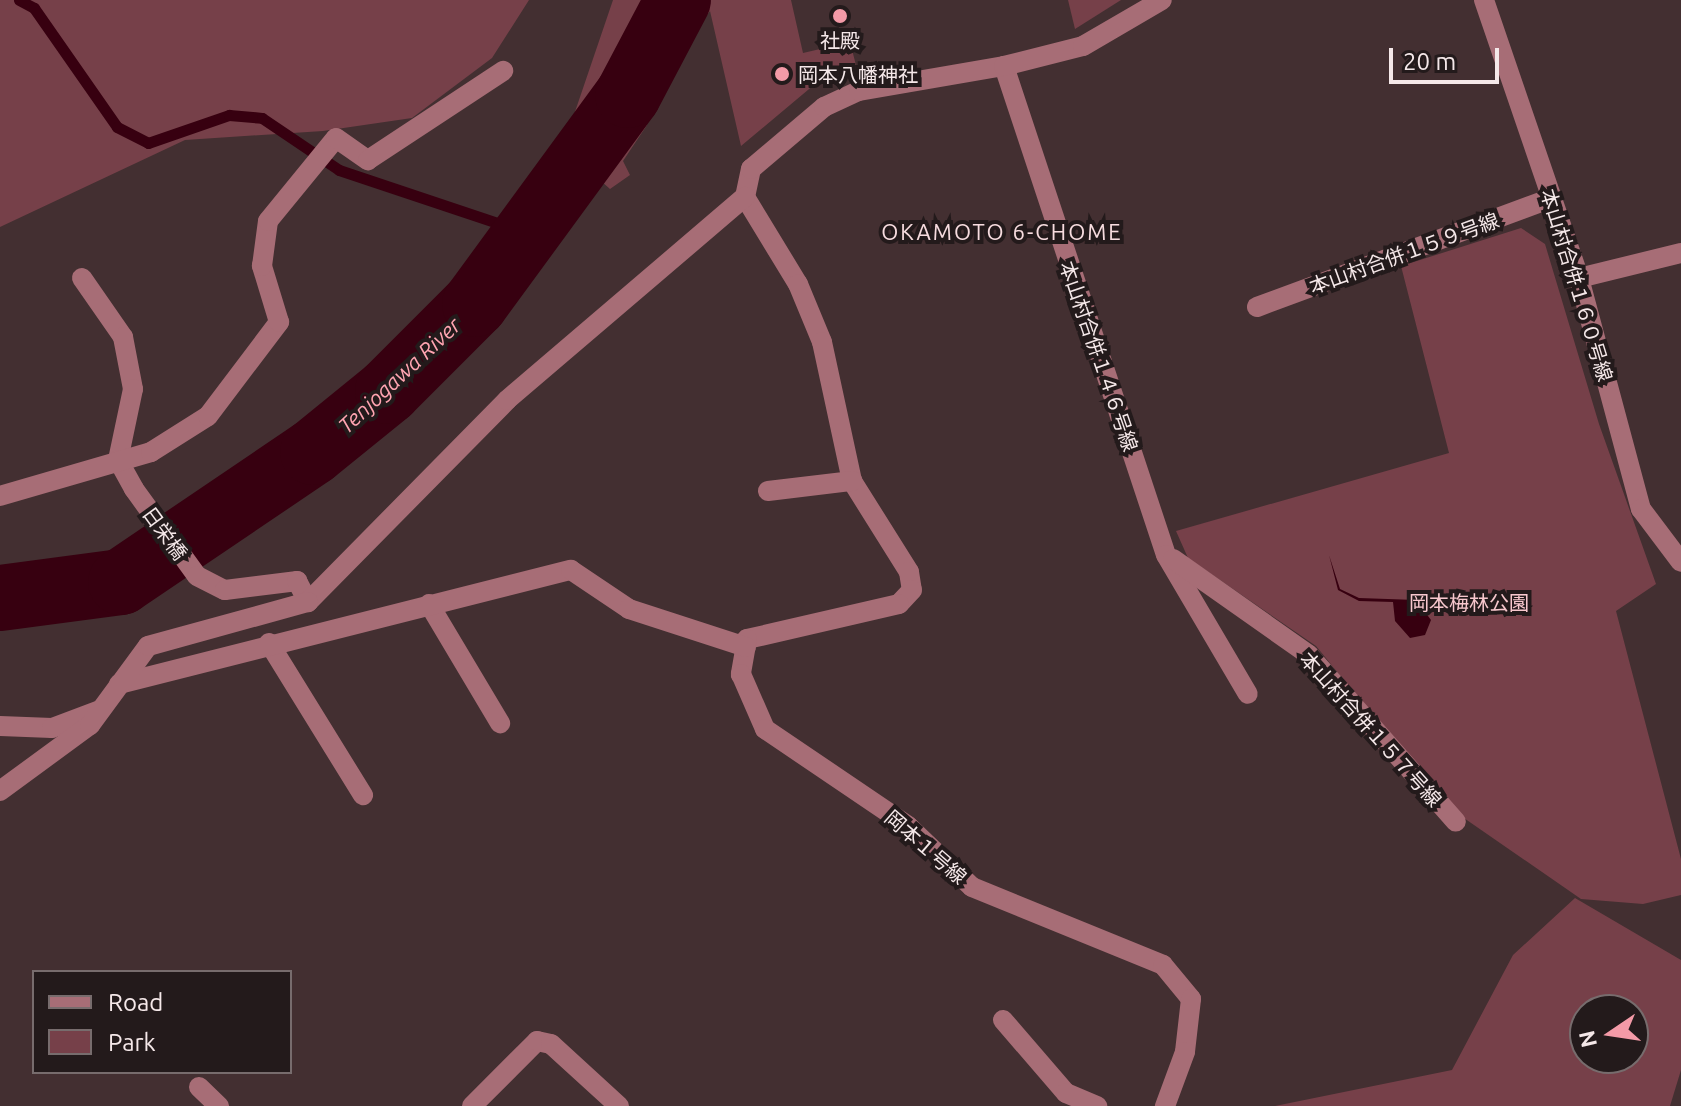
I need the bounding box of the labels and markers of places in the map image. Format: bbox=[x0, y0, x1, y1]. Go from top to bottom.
marker: 社殿 bbox=[831, 7, 849, 25]
place label: 社殿 bbox=[820, 28, 860, 52]
place label: 岡本八幡神社 bbox=[798, 62, 918, 86]
marker: 岡本八幡神社 bbox=[773, 65, 791, 83]

